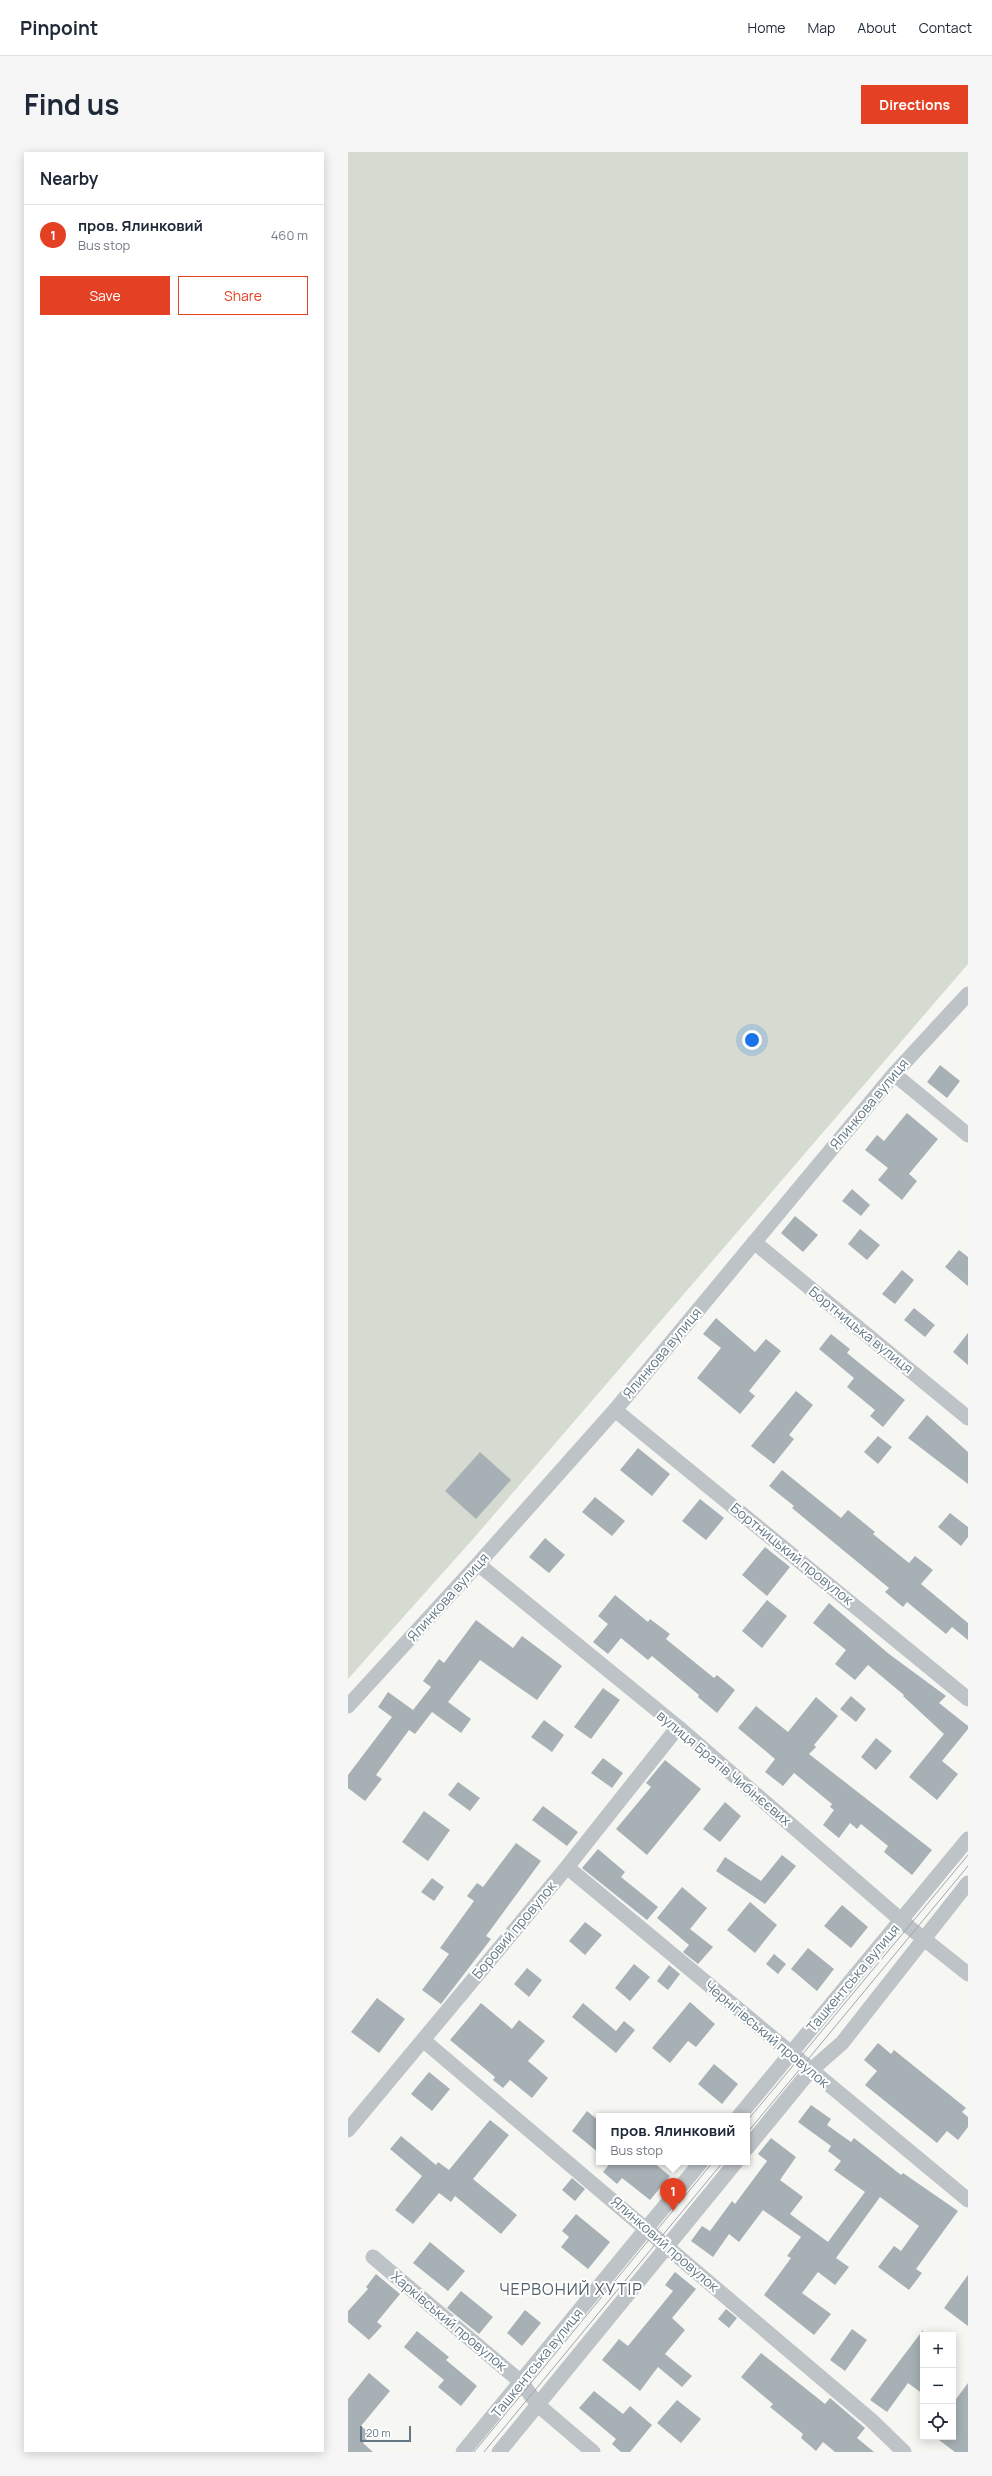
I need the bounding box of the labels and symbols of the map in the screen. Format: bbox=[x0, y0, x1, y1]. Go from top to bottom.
your location bbox=[742, 1030, 762, 1050]
street label: Ялинкова вулиця bbox=[825, 1054, 912, 1153]
street label: Бортницька вулиця bbox=[805, 1282, 917, 1378]
street label: Ялинкова вулиця bbox=[618, 1303, 705, 1402]
street label: Бортницький провулок bbox=[727, 1498, 858, 1610]
street label: Ялинкова вулиця bbox=[403, 1548, 493, 1645]
street label: вулиця Братів Чибінєєвих bbox=[653, 1706, 796, 1830]
street label: Боровий провулок bbox=[467, 1876, 561, 1983]
street label: Ташкентська вулиця bbox=[802, 1920, 903, 2036]
street label: Чернігівський провулок bbox=[701, 1976, 835, 2092]
pin: 1 bbox=[660, 2178, 686, 2211]
street label: Ялинковий провулок bbox=[607, 2192, 724, 2296]
street label: Харківський провулок bbox=[387, 2267, 512, 2375]
district label: ЧЕРВОНИЙ ХУТІР bbox=[499, 2278, 643, 2300]
street label: Ташкентська вулиця bbox=[487, 2304, 587, 2421]
scale bar bbox=[360, 2424, 411, 2443]

